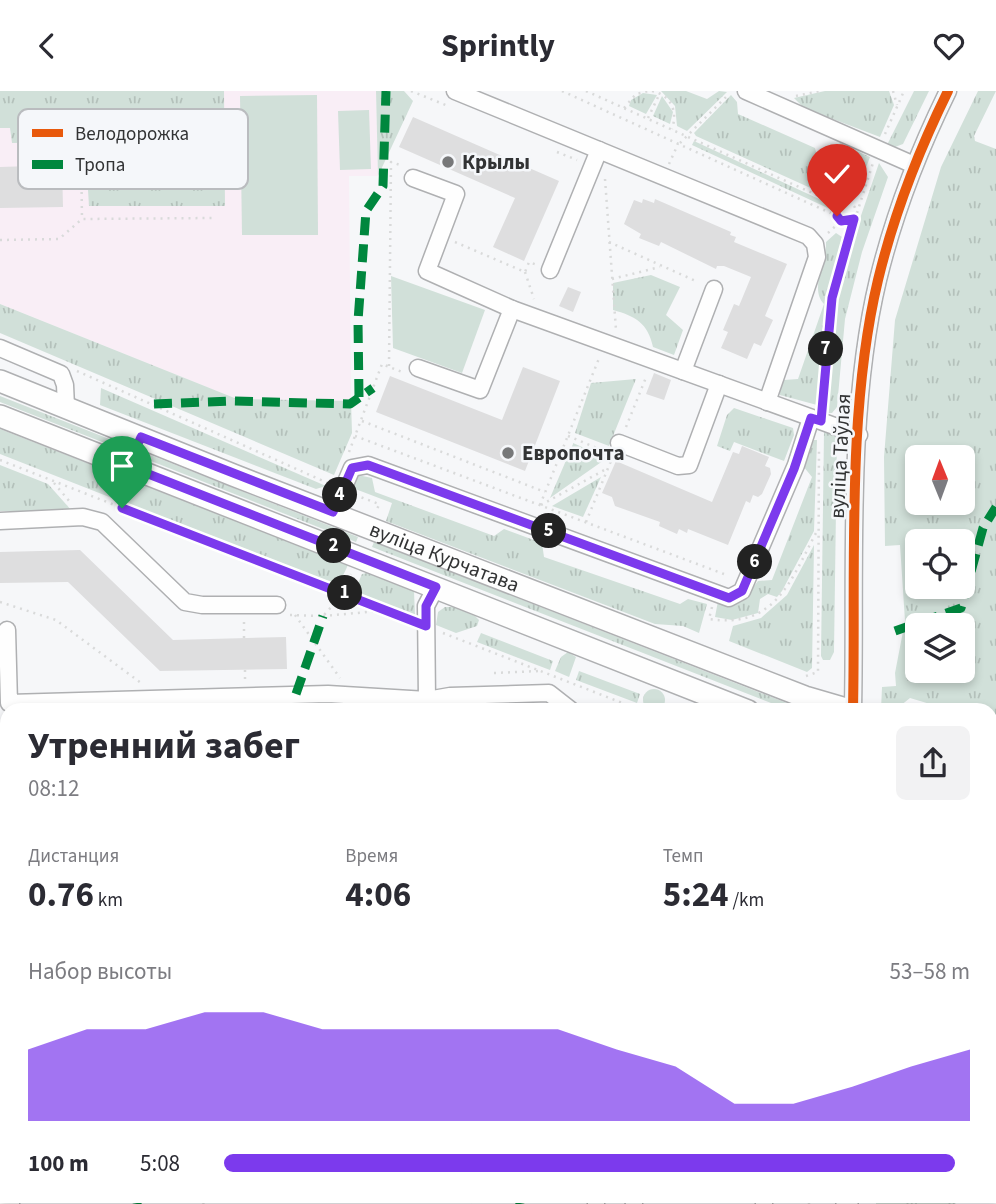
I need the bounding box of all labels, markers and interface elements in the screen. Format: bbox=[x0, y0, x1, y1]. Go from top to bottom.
text: Sprintly bbox=[441, 23, 555, 69]
icon: back bbox=[28, 27, 66, 65]
icon: heart bbox=[930, 27, 968, 65]
legend bbox=[18, 109, 248, 189]
text: Велодорожка bbox=[75, 121, 189, 148]
pin bbox=[807, 144, 867, 216]
place label: Крылы bbox=[462, 147, 530, 177]
text: Тропа bbox=[75, 152, 125, 179]
marker: Крылы bbox=[440, 154, 456, 170]
icon: check bbox=[818, 155, 856, 193]
pin: 7 bbox=[808, 331, 844, 367]
text: 7 bbox=[820, 335, 831, 362]
street label: вуліца Таўлая bbox=[822, 392, 858, 520]
pin bbox=[92, 436, 152, 508]
place label: Европочта bbox=[522, 438, 625, 468]
marker: Европочта bbox=[500, 445, 516, 461]
north arrow bbox=[905, 445, 975, 515]
map controls bbox=[905, 445, 975, 683]
icon: arrive bbox=[103, 447, 141, 485]
pin: 4 bbox=[322, 477, 358, 513]
text: 4 bbox=[334, 481, 345, 508]
pin: 5 bbox=[532, 513, 566, 549]
street label: вуліца Курчатава bbox=[365, 514, 524, 600]
text: 5 bbox=[543, 517, 554, 544]
pin: 2 bbox=[316, 529, 352, 563]
button: locate bbox=[905, 529, 975, 599]
text: 2 bbox=[328, 532, 339, 559]
pin: 6 bbox=[738, 545, 772, 580]
text: 6 bbox=[749, 548, 760, 575]
pin: 1 bbox=[328, 575, 362, 611]
text: 1 bbox=[339, 579, 350, 606]
button: layers bbox=[905, 613, 975, 683]
text: Утренний забег bbox=[28, 719, 300, 773]
button: share bbox=[896, 726, 970, 800]
text: 08:12 bbox=[28, 772, 79, 805]
text: Дистанция bbox=[28, 843, 119, 870]
text: Время bbox=[345, 843, 398, 870]
text: Темп bbox=[663, 843, 704, 870]
text: 0.76 bbox=[28, 870, 94, 920]
text: 4:06 bbox=[345, 870, 411, 920]
text: 5:24 bbox=[663, 870, 729, 920]
text: km bbox=[94, 887, 123, 914]
text: /km bbox=[729, 887, 764, 914]
text: Набор высоты bbox=[28, 955, 172, 988]
text: 53–58 m bbox=[890, 955, 970, 988]
text: 100 m bbox=[28, 1147, 89, 1180]
text: 5:08 bbox=[140, 1147, 180, 1180]

